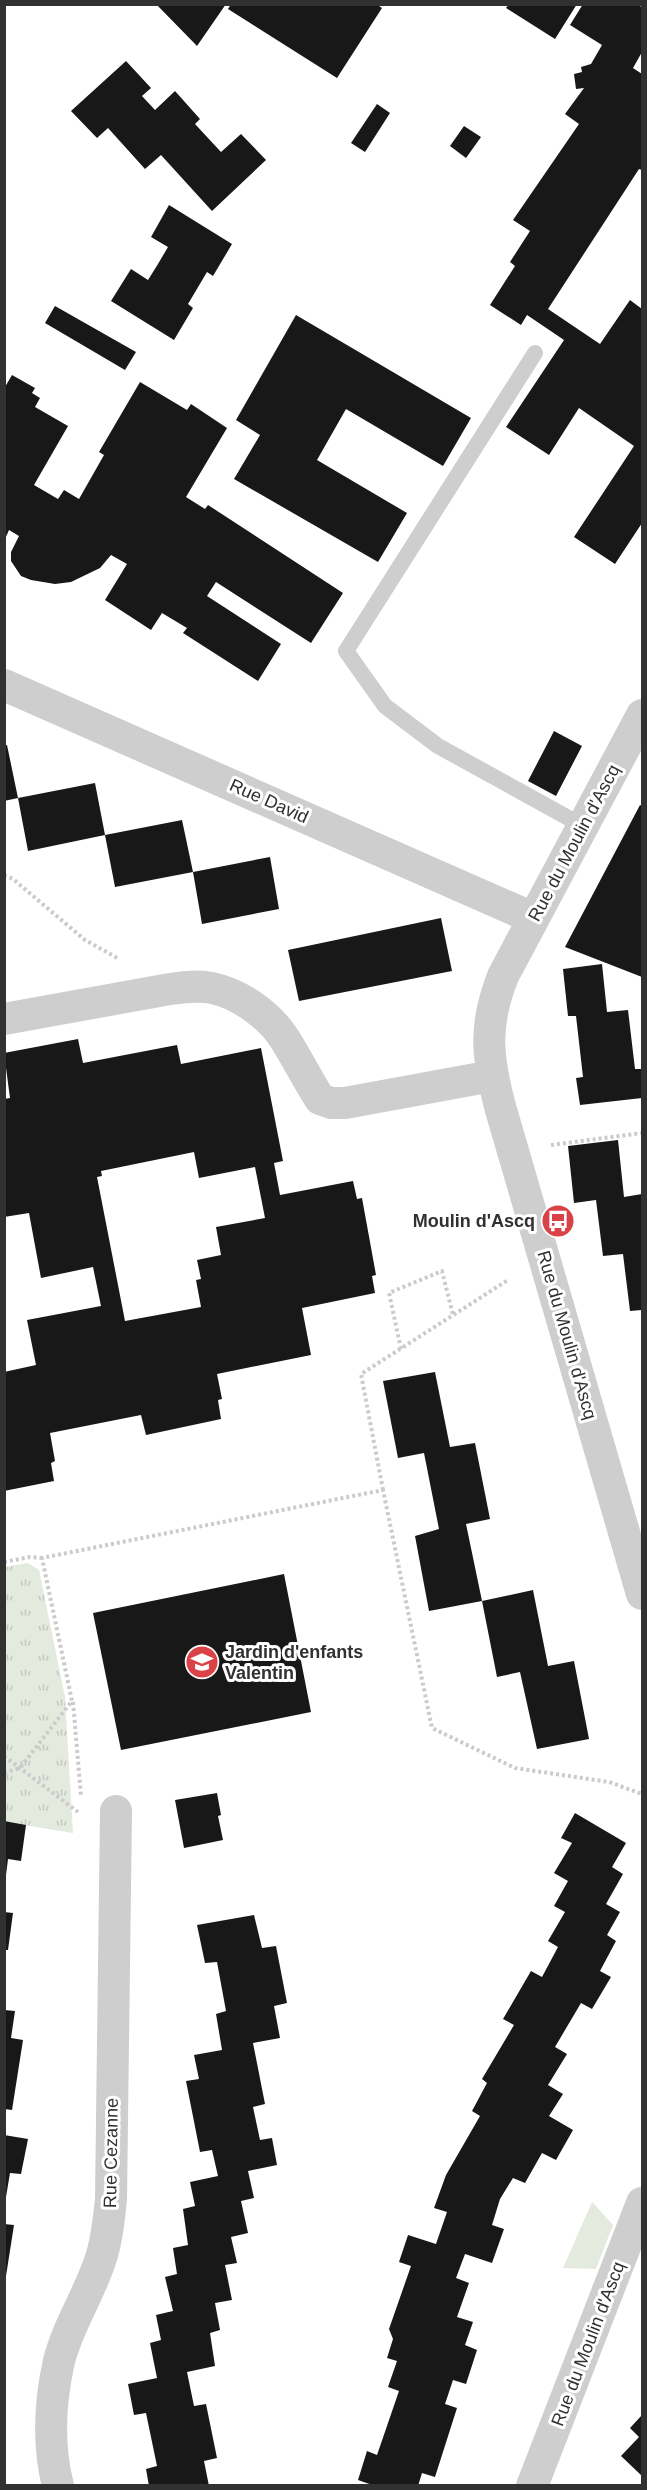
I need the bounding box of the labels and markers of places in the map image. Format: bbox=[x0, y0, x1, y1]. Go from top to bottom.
bus stop icon: Moulin d'Ascq bbox=[540, 1203, 576, 1239]
place label: Moulin d'Ascq bbox=[413, 1211, 535, 1231]
place label: Jardin d'enfants Valentin bbox=[225, 1642, 363, 1683]
school or university icon: Jardin d'enfants Valentin bbox=[184, 1644, 220, 1680]

